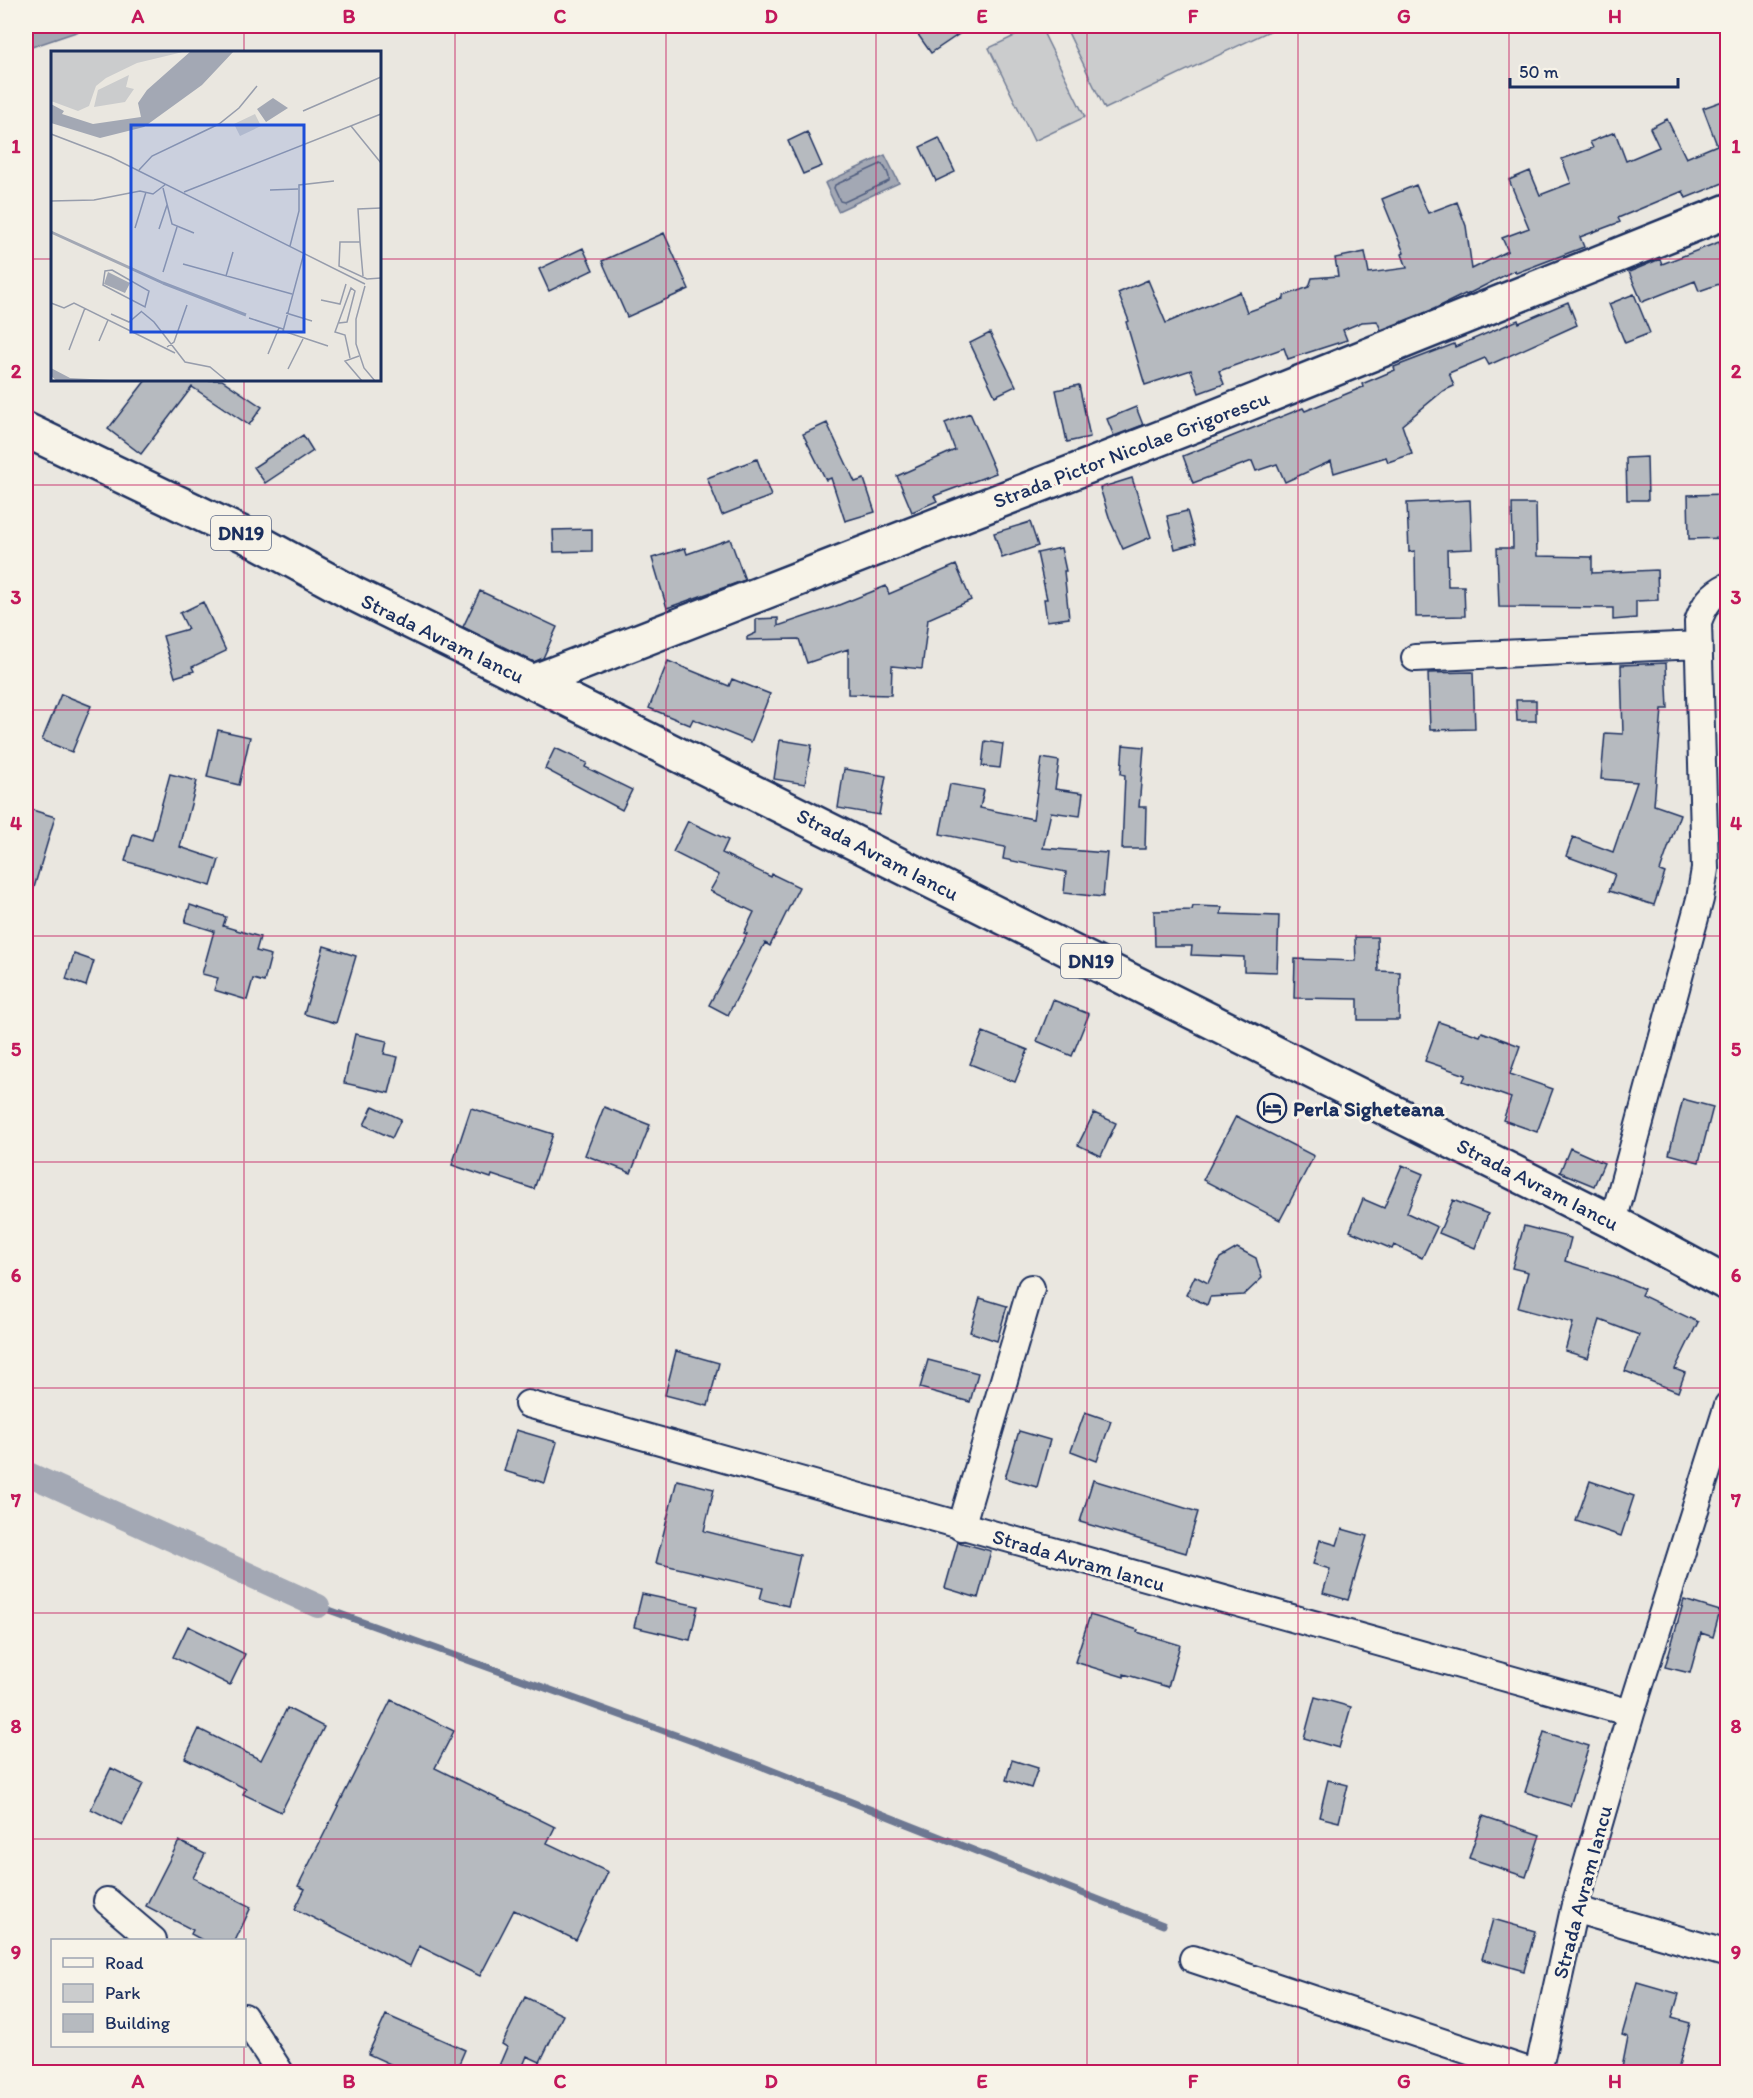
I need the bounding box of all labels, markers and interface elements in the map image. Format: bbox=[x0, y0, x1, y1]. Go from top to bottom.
text: A bbox=[131, 4, 145, 28]
text: B bbox=[343, 4, 356, 28]
text: C bbox=[554, 4, 567, 28]
text: D bbox=[764, 4, 778, 28]
text: E bbox=[976, 4, 988, 28]
text: F bbox=[1188, 4, 1199, 28]
text: G bbox=[1397, 4, 1411, 28]
text: H bbox=[1608, 4, 1622, 28]
inset map bbox=[51, 51, 381, 381]
scale bar bbox=[1510, 51, 1678, 89]
text: 50 m bbox=[1519, 61, 1559, 83]
text: 1 bbox=[11, 134, 21, 158]
text: 1 bbox=[1731, 134, 1741, 158]
text: 2 bbox=[11, 359, 22, 383]
text: 2 bbox=[1731, 359, 1742, 383]
street label: Strada Pictor Nicolae Grigorescu bbox=[989, 385, 1273, 513]
road number: DN19 bbox=[211, 516, 271, 550]
text: 3 bbox=[11, 585, 22, 609]
text: 3 bbox=[1731, 585, 1742, 609]
street label: Strada Avram Iancu bbox=[357, 588, 529, 688]
street label: Strada Avram Iancu bbox=[793, 802, 963, 906]
text: 4 bbox=[10, 811, 22, 835]
text: 4 bbox=[1730, 811, 1742, 835]
road number: DN19 bbox=[1061, 944, 1121, 978]
text: 5 bbox=[11, 1037, 22, 1061]
text: 5 bbox=[1731, 1037, 1742, 1061]
hotel icon: Perla Sigheteana bbox=[1256, 1092, 1288, 1124]
place label: Perla Sigheteana bbox=[1293, 1096, 1446, 1122]
street label: Strada Avram Iancu bbox=[1453, 1132, 1623, 1236]
text: 6 bbox=[11, 1263, 22, 1287]
text: 6 bbox=[1731, 1263, 1742, 1287]
text: 7 bbox=[10, 1488, 21, 1512]
text: 7 bbox=[1730, 1488, 1741, 1512]
street label: Strada Avram Iancu bbox=[990, 1523, 1168, 1597]
text: 8 bbox=[11, 1714, 22, 1738]
text: 8 bbox=[1731, 1714, 1742, 1738]
street label: Strada Avram Iancu bbox=[1547, 1803, 1617, 1981]
legend bbox=[51, 1939, 246, 2047]
text: 9 bbox=[11, 1940, 21, 1964]
text: 9 bbox=[1731, 1940, 1741, 1964]
text: Road bbox=[105, 1952, 144, 1974]
text: Park bbox=[105, 1982, 140, 2004]
text: Building bbox=[105, 2012, 171, 2034]
text: A bbox=[131, 2069, 145, 2093]
text: B bbox=[343, 2069, 356, 2093]
text: C bbox=[554, 2069, 567, 2093]
text: D bbox=[764, 2069, 778, 2093]
text: E bbox=[976, 2069, 988, 2093]
text: F bbox=[1188, 2069, 1199, 2093]
text: G bbox=[1397, 2069, 1411, 2093]
text: H bbox=[1608, 2069, 1622, 2093]

